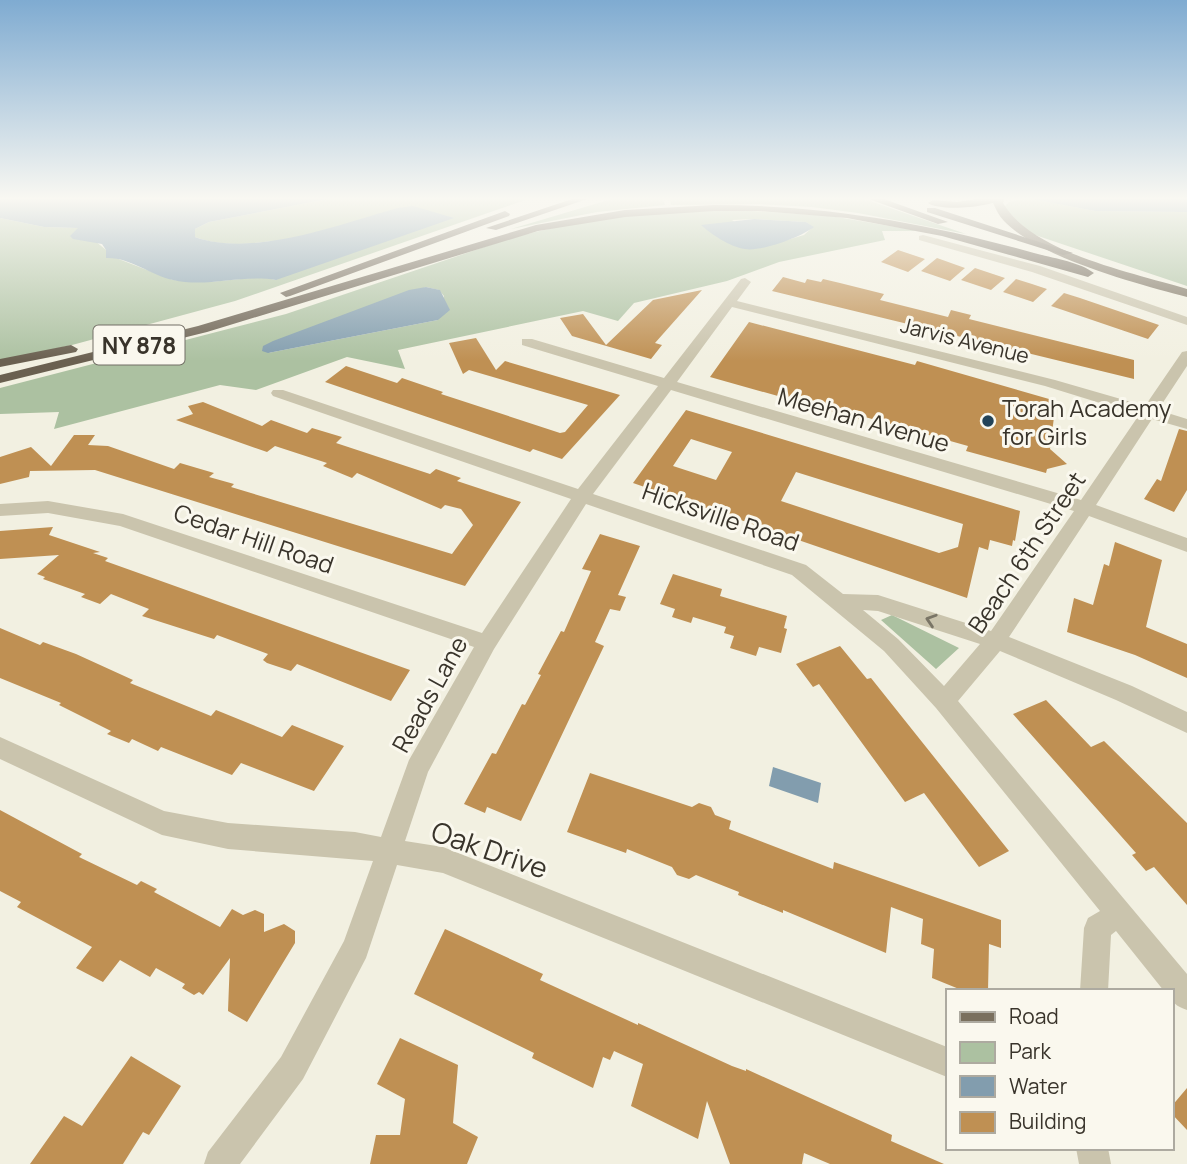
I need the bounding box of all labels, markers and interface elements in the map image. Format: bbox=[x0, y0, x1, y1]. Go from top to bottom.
street label: Jarvis Avenue bbox=[898, 310, 1032, 370]
road number: NY 878 bbox=[94, 326, 184, 364]
street label: Meehan Avenue bbox=[774, 379, 954, 459]
place label: Torah Academy for Girls bbox=[1002, 391, 1172, 452]
marker: Torah Academy for Girls bbox=[980, 413, 996, 429]
street label: Beach 6th Street bbox=[960, 465, 1092, 639]
street label: Hicksville Road bbox=[638, 474, 804, 558]
street label: Cedar Hill Road bbox=[170, 495, 338, 581]
one-way arrow bbox=[925, 614, 938, 628]
street label: Reads Lane bbox=[384, 630, 474, 758]
street label: Oak Drive bbox=[427, 811, 553, 887]
legend bbox=[946, 989, 1173, 1150]
text: Road bbox=[1009, 1002, 1059, 1030]
text: Park bbox=[1009, 1037, 1051, 1065]
text: Water bbox=[1009, 1072, 1068, 1100]
text: Building bbox=[1009, 1107, 1086, 1135]

